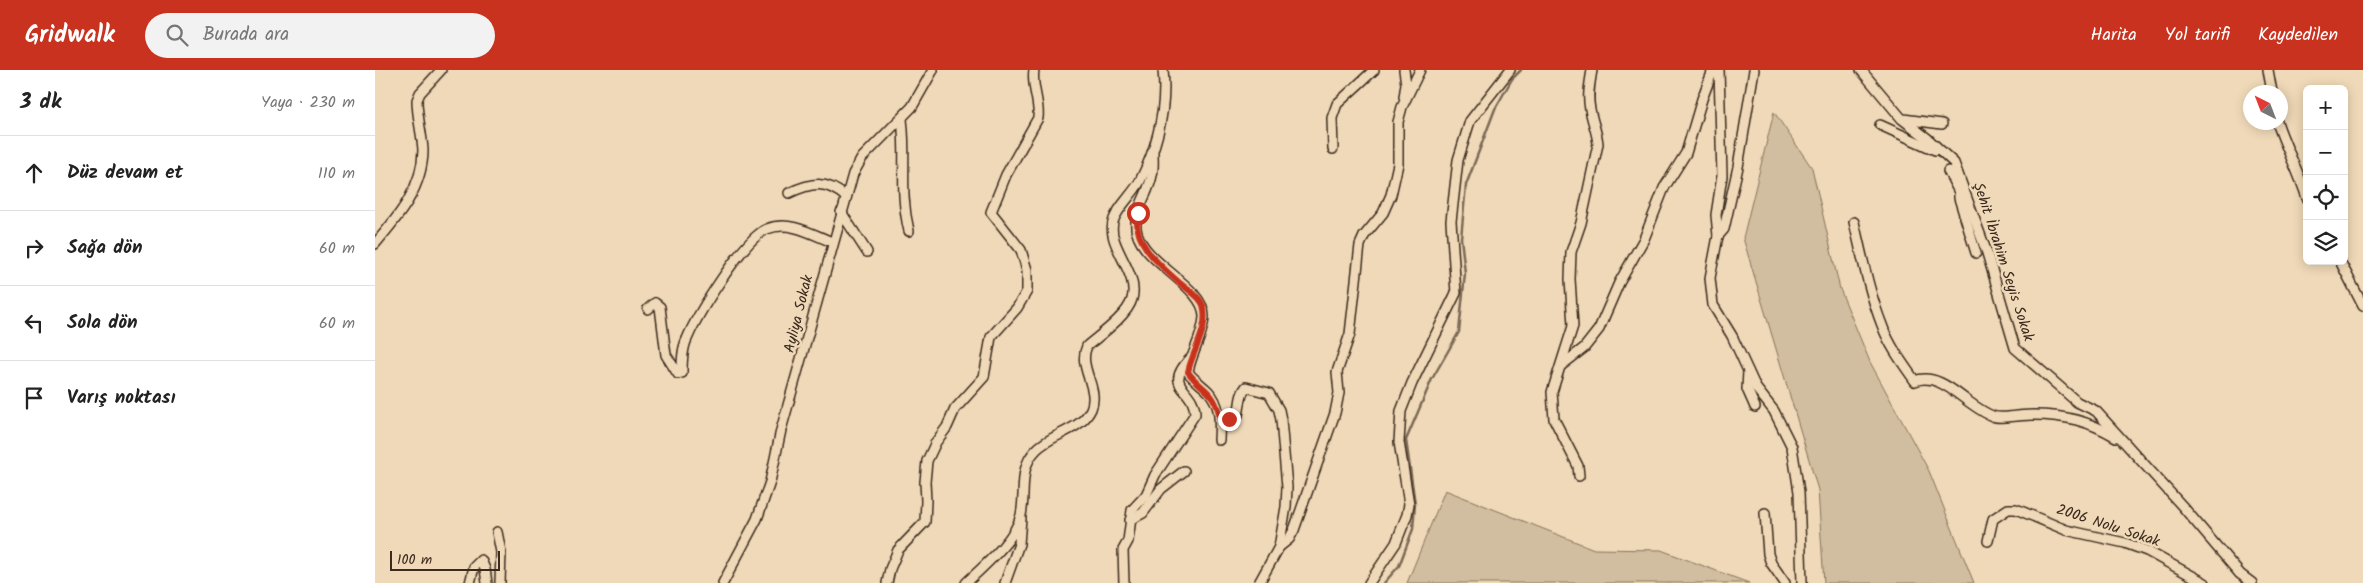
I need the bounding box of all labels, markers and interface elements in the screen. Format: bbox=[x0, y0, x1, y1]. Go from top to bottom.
search box bbox=[145, 13, 495, 58]
text: Gridwalk bbox=[25, 16, 115, 55]
text: Burada ara bbox=[203, 20, 289, 50]
icon: search bbox=[163, 21, 191, 49]
text: Harita bbox=[2091, 21, 2137, 50]
text: Yol tarifi bbox=[2165, 21, 2230, 50]
text: Kaydedilen bbox=[2258, 21, 2338, 50]
north arrow bbox=[2243, 85, 2288, 130]
map controls bbox=[2303, 85, 2348, 265]
button: + bbox=[2303, 85, 2348, 130]
text: 3 dk bbox=[20, 86, 61, 119]
text: Yaya · 230 m bbox=[261, 90, 355, 115]
button: − bbox=[2303, 130, 2348, 175]
text: Düz devam et bbox=[67, 158, 183, 188]
icon: ahead bbox=[20, 159, 48, 187]
text: 110 m bbox=[318, 161, 355, 186]
button: locate bbox=[2303, 175, 2348, 220]
street label: Şehit İbrahim Seyis Sokak bbox=[1966, 179, 2040, 346]
route start bbox=[1127, 202, 1150, 225]
button: layers bbox=[2303, 220, 2348, 265]
text: Sağa dön bbox=[67, 233, 143, 263]
icon: right bbox=[20, 234, 48, 262]
text: 60 m bbox=[319, 236, 355, 261]
street label: Ayliya Sokak bbox=[778, 272, 820, 355]
text: Sola dön bbox=[67, 308, 138, 338]
icon: left bbox=[20, 309, 48, 337]
text: 60 m bbox=[319, 311, 355, 336]
text: Varış noktası bbox=[67, 383, 175, 413]
icon: arrive bbox=[20, 384, 48, 412]
route end bbox=[1218, 408, 1241, 431]
street label: 2006 Nolu Sokak bbox=[2053, 498, 2164, 554]
scale bar bbox=[390, 548, 500, 571]
text: 100 m bbox=[397, 549, 432, 571]

